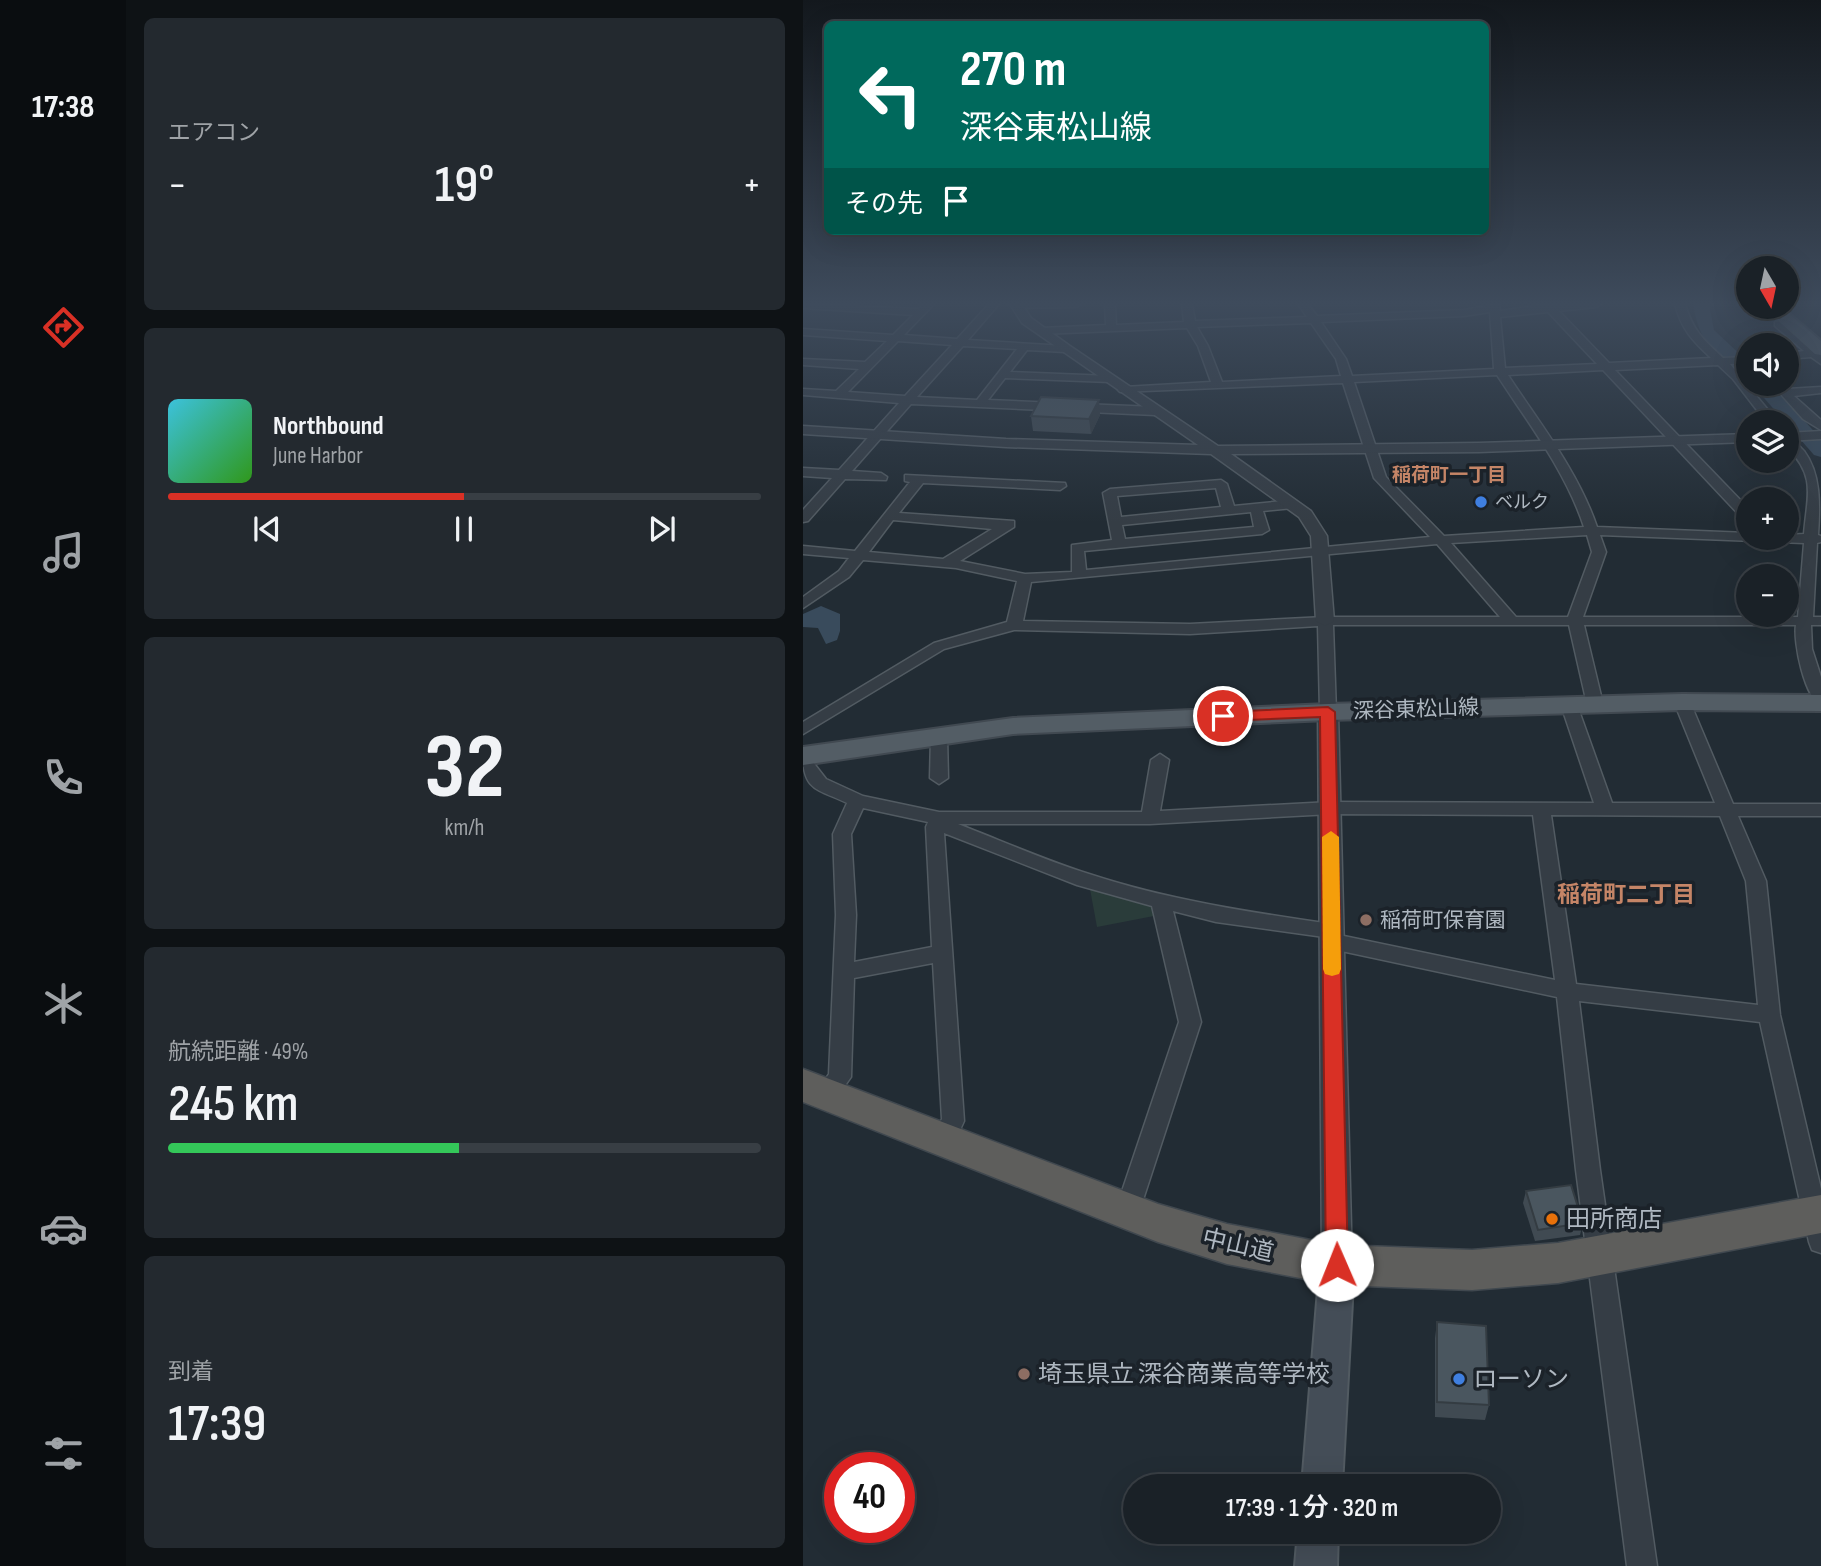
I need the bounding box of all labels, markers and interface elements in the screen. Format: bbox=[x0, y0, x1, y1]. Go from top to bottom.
text: 270 m bbox=[960, 41, 1066, 100]
icon: left bbox=[845, 49, 936, 140]
text: 17:38 bbox=[32, 88, 94, 127]
text: 深谷東松山線 bbox=[960, 109, 1152, 148]
text: エアコン bbox=[168, 119, 260, 147]
text: 19° bbox=[435, 154, 494, 217]
text: − bbox=[168, 163, 187, 208]
text: + bbox=[742, 163, 761, 208]
icon: arrive bbox=[937, 182, 975, 220]
text: その先 bbox=[845, 189, 923, 220]
north arrow bbox=[1736, 256, 1799, 318]
map controls bbox=[1736, 256, 1799, 627]
icon: directions bbox=[39, 303, 88, 352]
button: sound bbox=[1736, 333, 1799, 396]
button: layers bbox=[1736, 410, 1799, 473]
text: Northbound bbox=[273, 411, 384, 442]
text: June Harbor bbox=[273, 442, 363, 470]
district label: 稲荷町一丁目 bbox=[1392, 464, 1506, 487]
button: + bbox=[1736, 487, 1799, 550]
place label: ベルク bbox=[1495, 492, 1549, 513]
marker: ベルク bbox=[1473, 494, 1489, 510]
icon: previous bbox=[248, 510, 286, 548]
icon: pause bbox=[445, 510, 483, 548]
icon: next bbox=[643, 510, 681, 548]
icon: music bbox=[39, 528, 88, 577]
button: − bbox=[1736, 564, 1799, 627]
pin bbox=[1193, 686, 1253, 746]
street label: 深谷東松山線 bbox=[1353, 695, 1479, 724]
icon: arrive bbox=[1204, 697, 1242, 735]
text: 32 bbox=[424, 714, 505, 823]
icon: phone bbox=[39, 753, 88, 802]
text: km/h bbox=[445, 814, 484, 842]
district label: 稲荷町二丁目 bbox=[1557, 881, 1695, 909]
place label: 稲荷町保育園 bbox=[1380, 908, 1506, 933]
marker: 稲荷町保育園 bbox=[1358, 912, 1374, 928]
icon: climate bbox=[39, 979, 88, 1028]
text: 航続距離 · 49% bbox=[168, 1038, 308, 1066]
text: 245 km bbox=[168, 1073, 299, 1136]
icon: car bbox=[39, 1204, 88, 1253]
place label: 田所商店 bbox=[1566, 1205, 1662, 1234]
marker: 田所商店 bbox=[1544, 1211, 1560, 1227]
street label: 中山道 bbox=[1200, 1223, 1276, 1268]
position arrow bbox=[1300, 1228, 1374, 1302]
text: 到着 bbox=[168, 1358, 214, 1386]
place label: 埼玉県立 深谷商業高等学校 bbox=[1038, 1360, 1330, 1389]
place label: ローソン bbox=[1473, 1365, 1569, 1394]
marker: 埼玉県立 深谷商業高等学校 bbox=[1016, 1366, 1032, 1382]
marker: ローソン bbox=[1451, 1371, 1467, 1387]
text: 17:39 bbox=[168, 1393, 266, 1456]
icon: filters bbox=[39, 1429, 88, 1478]
speed limit sign: 40 bbox=[824, 1452, 915, 1543]
text: 17:39 · 1 分 · 320 m bbox=[1226, 1493, 1398, 1524]

